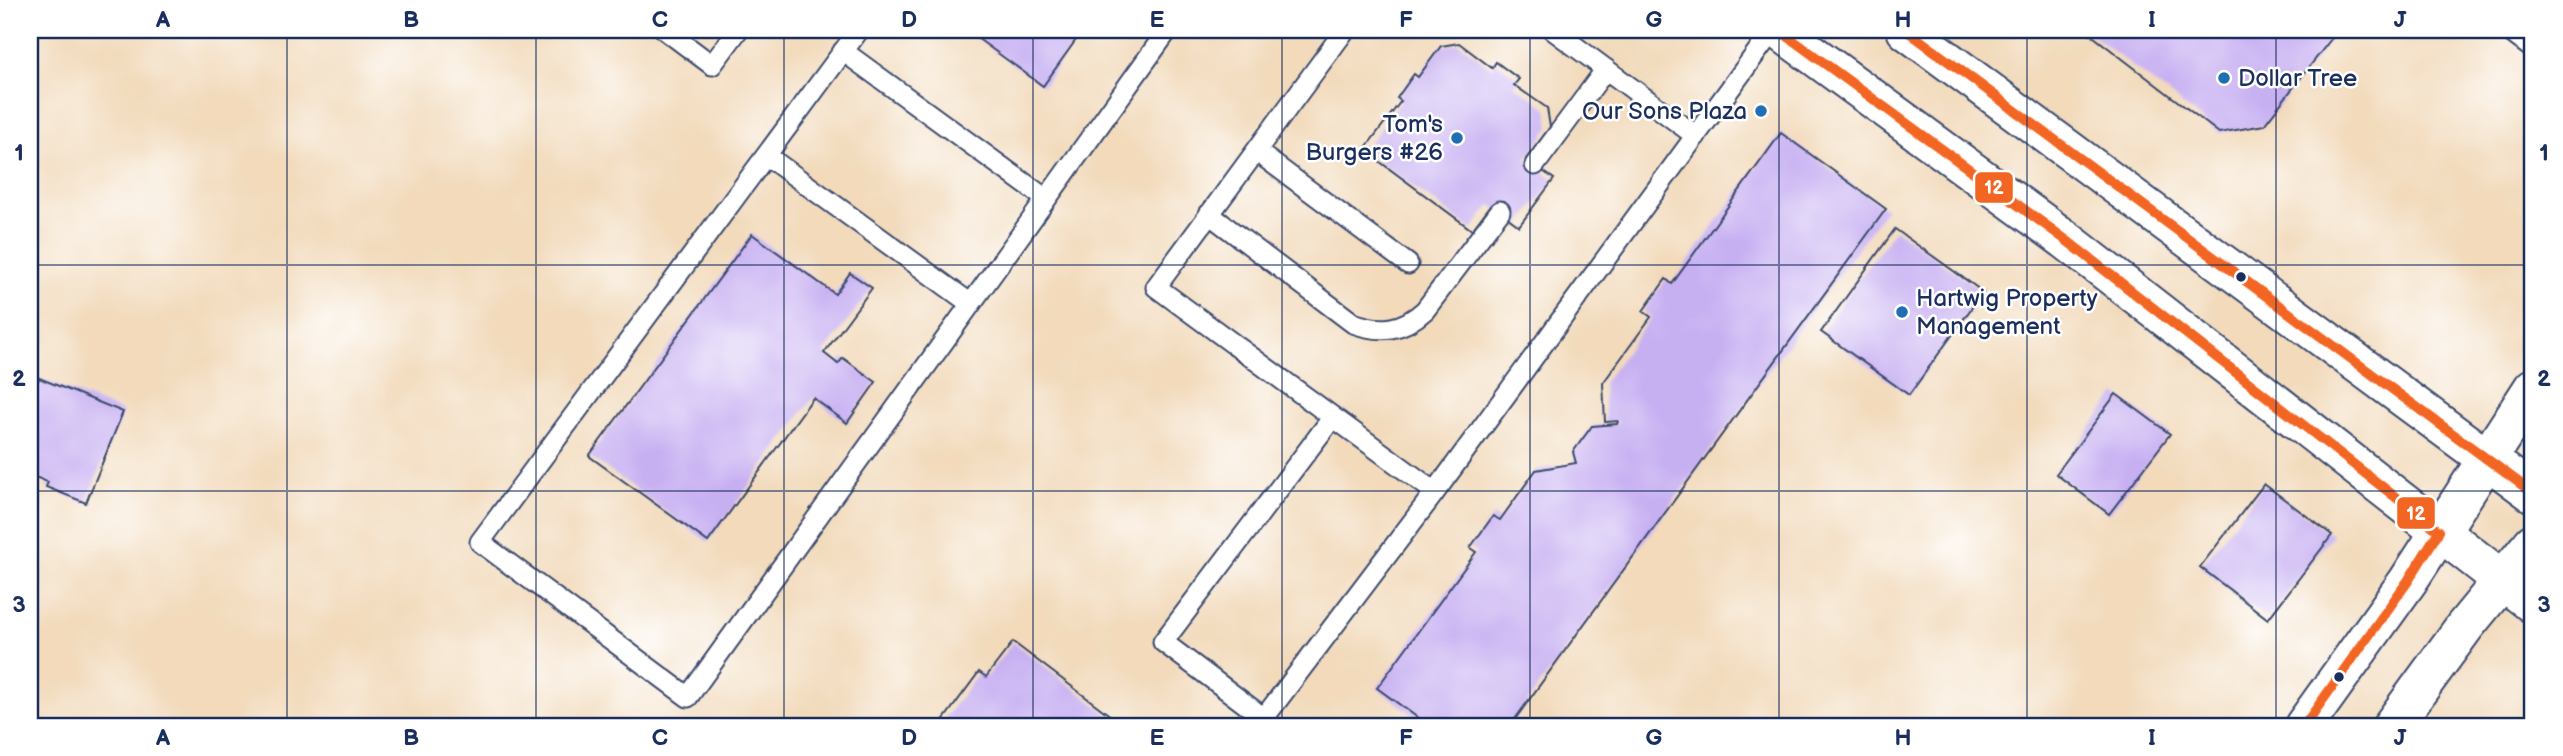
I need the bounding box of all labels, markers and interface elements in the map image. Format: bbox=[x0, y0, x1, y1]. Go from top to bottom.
text: A bbox=[155, 6, 171, 34]
text: B bbox=[403, 6, 419, 34]
text: C bbox=[652, 6, 668, 34]
text: D bbox=[901, 6, 917, 34]
text: E bbox=[1150, 6, 1165, 34]
text: F bbox=[1399, 6, 1413, 34]
text: G bbox=[1646, 6, 1663, 34]
text: H bbox=[1894, 6, 1912, 34]
text: I bbox=[2148, 6, 2156, 34]
text: J bbox=[2394, 6, 2407, 34]
place label: Dollar Tree bbox=[2238, 64, 2357, 93]
marker: Dollar Tree bbox=[2216, 70, 2232, 86]
place label: Our Sons Plaza bbox=[1582, 97, 1747, 126]
marker: Our Sons Plaza bbox=[1753, 103, 1769, 119]
place label: Tom's Burgers #26 bbox=[1306, 110, 1443, 167]
marker: Tom's Burgers #26 bbox=[1449, 130, 1465, 146]
text: 1 bbox=[14, 139, 24, 167]
text: 1 bbox=[2539, 139, 2549, 167]
line badge: 12 bbox=[1974, 171, 2014, 204]
text: 12 bbox=[1984, 177, 2004, 200]
unlabelled marker bbox=[2234, 270, 2248, 284]
place label: Hartwig Property Management bbox=[1916, 284, 2098, 341]
marker: Hartwig Property Management bbox=[1894, 304, 1910, 320]
text: 2 bbox=[12, 365, 26, 393]
text: 2 bbox=[2537, 365, 2551, 393]
line badge: 12 bbox=[2396, 496, 2436, 530]
text: 12 bbox=[2406, 503, 2426, 526]
text: 3 bbox=[12, 591, 26, 619]
text: 3 bbox=[2537, 591, 2551, 619]
unlabelled marker bbox=[2332, 670, 2346, 684]
text: A bbox=[155, 724, 171, 752]
text: B bbox=[403, 724, 419, 752]
text: C bbox=[652, 724, 668, 752]
text: D bbox=[901, 724, 917, 752]
text: E bbox=[1150, 724, 1165, 752]
text: F bbox=[1399, 724, 1413, 752]
text: G bbox=[1646, 724, 1663, 752]
text: H bbox=[1894, 724, 1912, 752]
text: I bbox=[2148, 724, 2156, 752]
text: J bbox=[2394, 724, 2407, 752]

